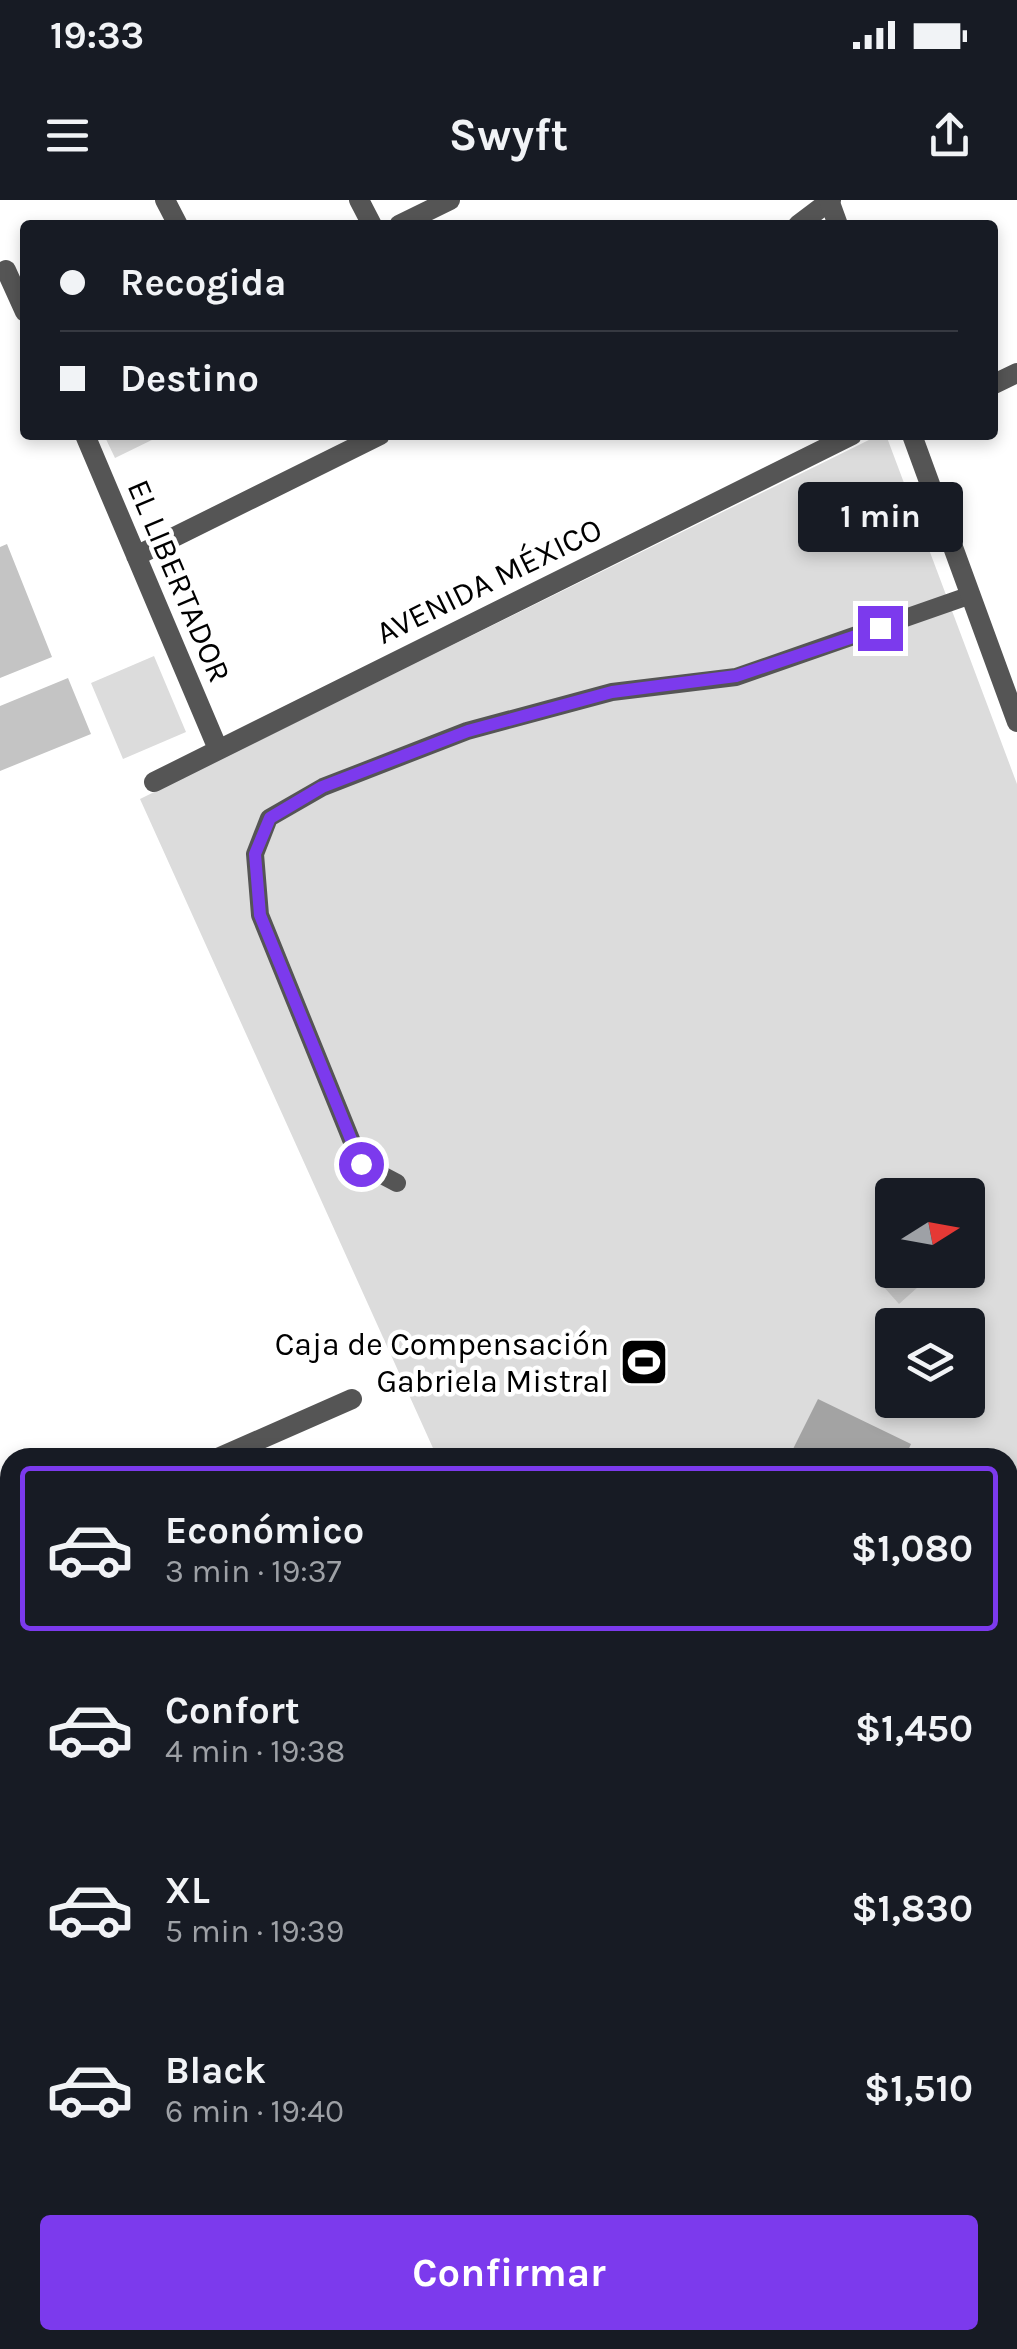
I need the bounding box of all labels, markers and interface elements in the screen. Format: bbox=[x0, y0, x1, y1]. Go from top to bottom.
text: 19:33 bbox=[50, 13, 144, 58]
icon: menu bbox=[40, 108, 95, 163]
icon: share bbox=[922, 108, 977, 163]
text: Swyft bbox=[449, 109, 568, 161]
text: Recogida bbox=[120, 260, 286, 305]
text: Destino bbox=[120, 356, 259, 401]
street label: EL LIBERTADOR bbox=[120, 474, 238, 688]
callout: 1 min bbox=[798, 483, 962, 553]
text: 1 min bbox=[840, 498, 921, 535]
street label: AVENIDA MÉXICO bbox=[369, 509, 608, 652]
route end bbox=[858, 606, 903, 651]
route start bbox=[339, 1142, 384, 1187]
north arrow bbox=[875, 1178, 985, 1288]
map controls bbox=[875, 1178, 985, 1418]
button: layers bbox=[875, 1308, 985, 1418]
place label: Caja de Compensación Gabriela Mistral bbox=[275, 1326, 609, 1400]
sports icon: Caja de Compensación Gabriela Mistral bbox=[618, 1336, 670, 1388]
icon: car bbox=[45, 1504, 135, 1594]
text: Económico bbox=[165, 1508, 364, 1553]
text: $1,080 bbox=[851, 1526, 973, 1571]
text: 3 min · 19:37 bbox=[165, 1553, 342, 1590]
icon: car bbox=[45, 1684, 135, 1774]
text: Confort bbox=[165, 1688, 300, 1733]
text: $1,450 bbox=[855, 1706, 973, 1751]
text: 4 min · 19:38 bbox=[165, 1733, 345, 1770]
icon: car bbox=[45, 1864, 135, 1954]
text: XL bbox=[165, 1868, 210, 1913]
text: $1,830 bbox=[851, 1886, 973, 1931]
text: 5 min · 19:39 bbox=[165, 1913, 344, 1950]
icon: car bbox=[45, 2044, 135, 2134]
text: Black bbox=[165, 2048, 266, 2093]
text: $1,510 bbox=[864, 2066, 973, 2111]
text: 6 min · 19:40 bbox=[165, 2093, 344, 2130]
button: Confirmar bbox=[40, 2215, 978, 2330]

